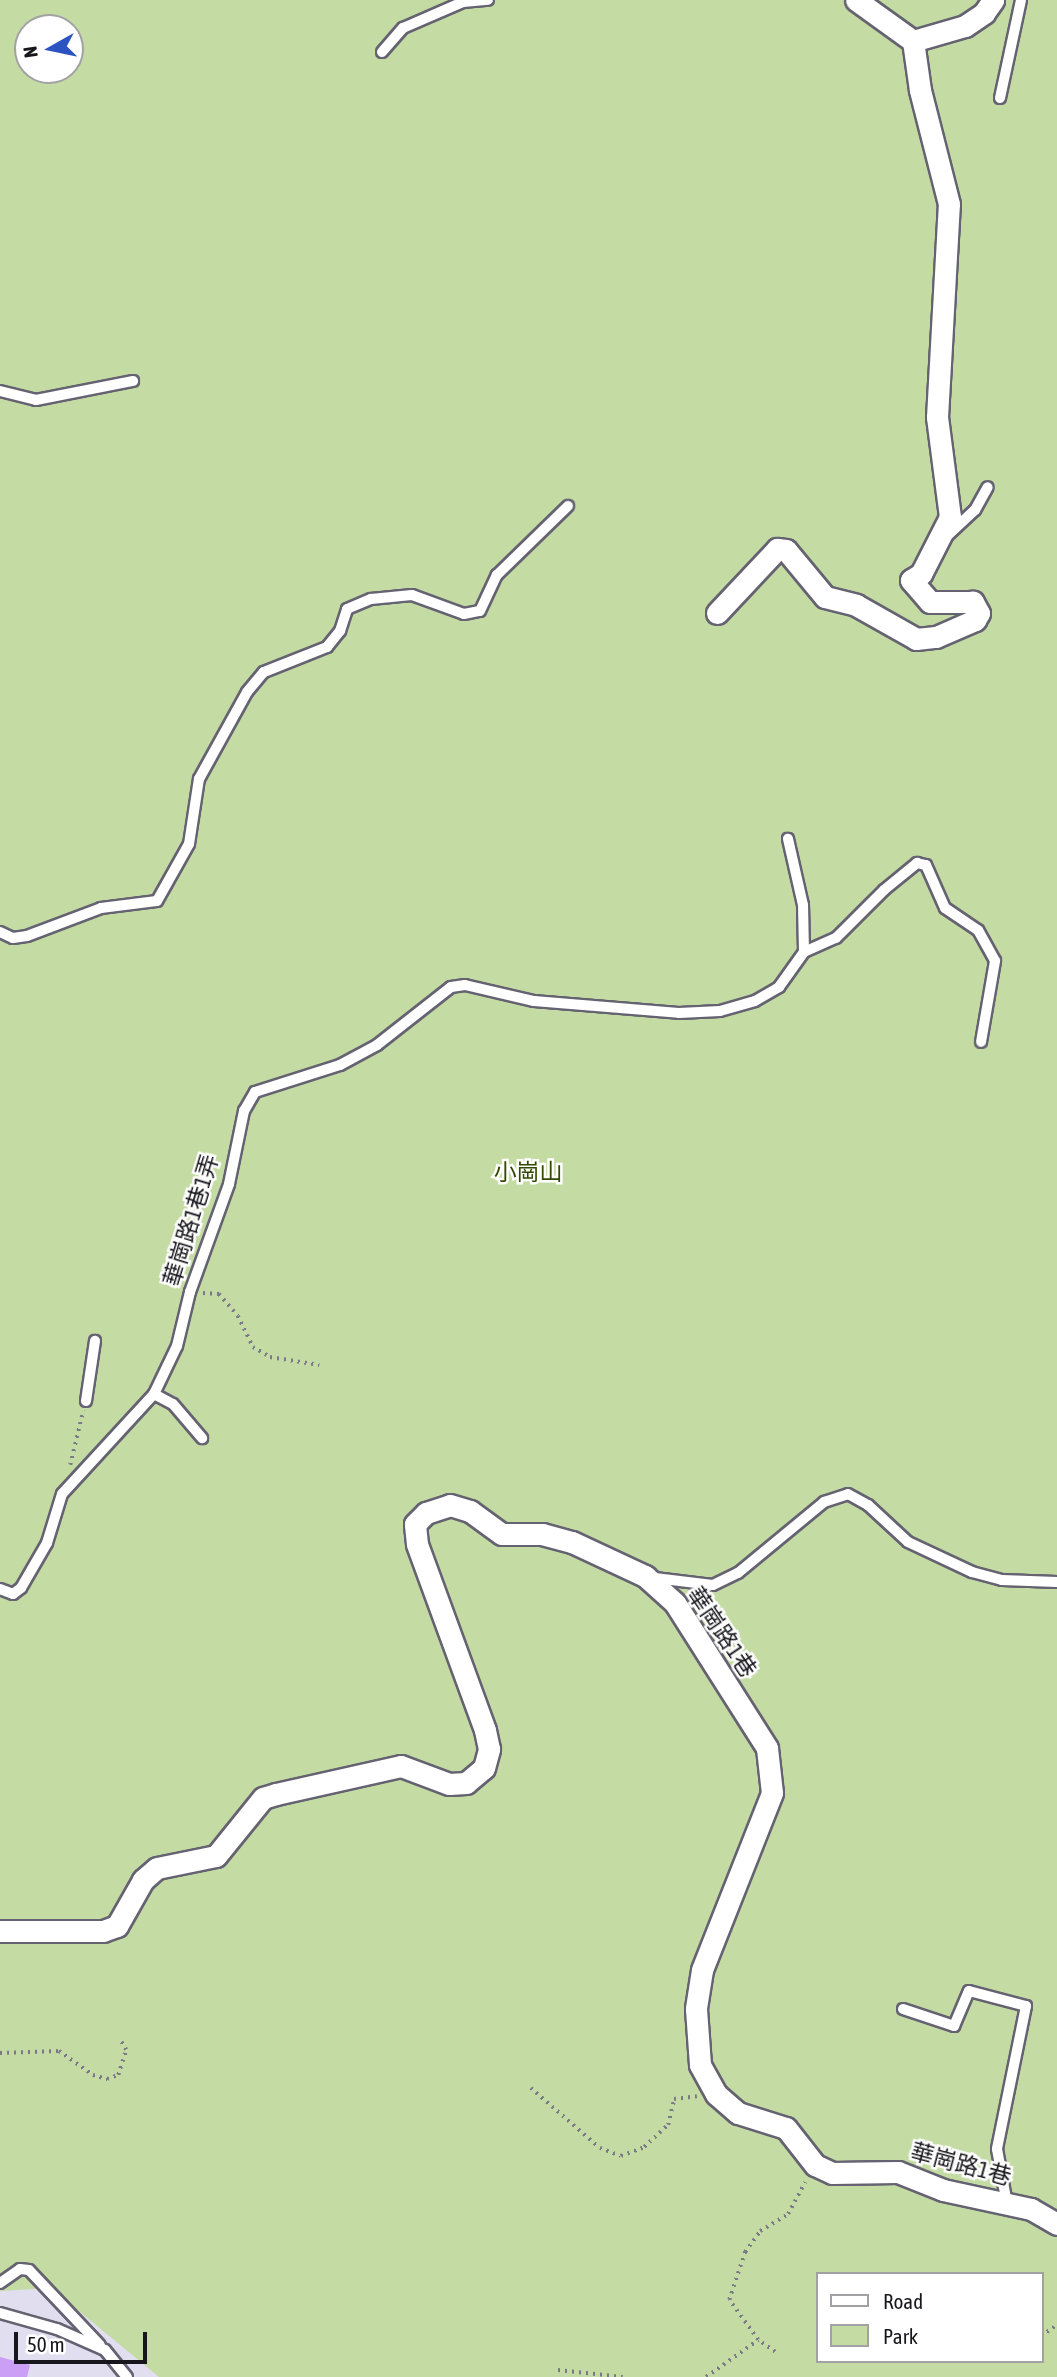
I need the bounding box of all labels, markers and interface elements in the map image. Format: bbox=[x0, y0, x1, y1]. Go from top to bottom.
north arrow bbox=[14, 14, 84, 84]
text: N bbox=[18, 45, 42, 59]
street label: 華崗路1巷1弄 bbox=[158, 1151, 224, 1289]
park label: 小崗山 bbox=[494, 1158, 562, 1186]
street label: 華崗路1巷 bbox=[682, 1582, 762, 1682]
street label: 華崗路1巷 bbox=[908, 2137, 1014, 2191]
legend bbox=[816, 2272, 1043, 2363]
text: Road bbox=[883, 2289, 923, 2313]
scale bar bbox=[18, 2318, 150, 2362]
text: Park bbox=[883, 2324, 918, 2348]
text: 50 m bbox=[27, 2332, 65, 2356]

